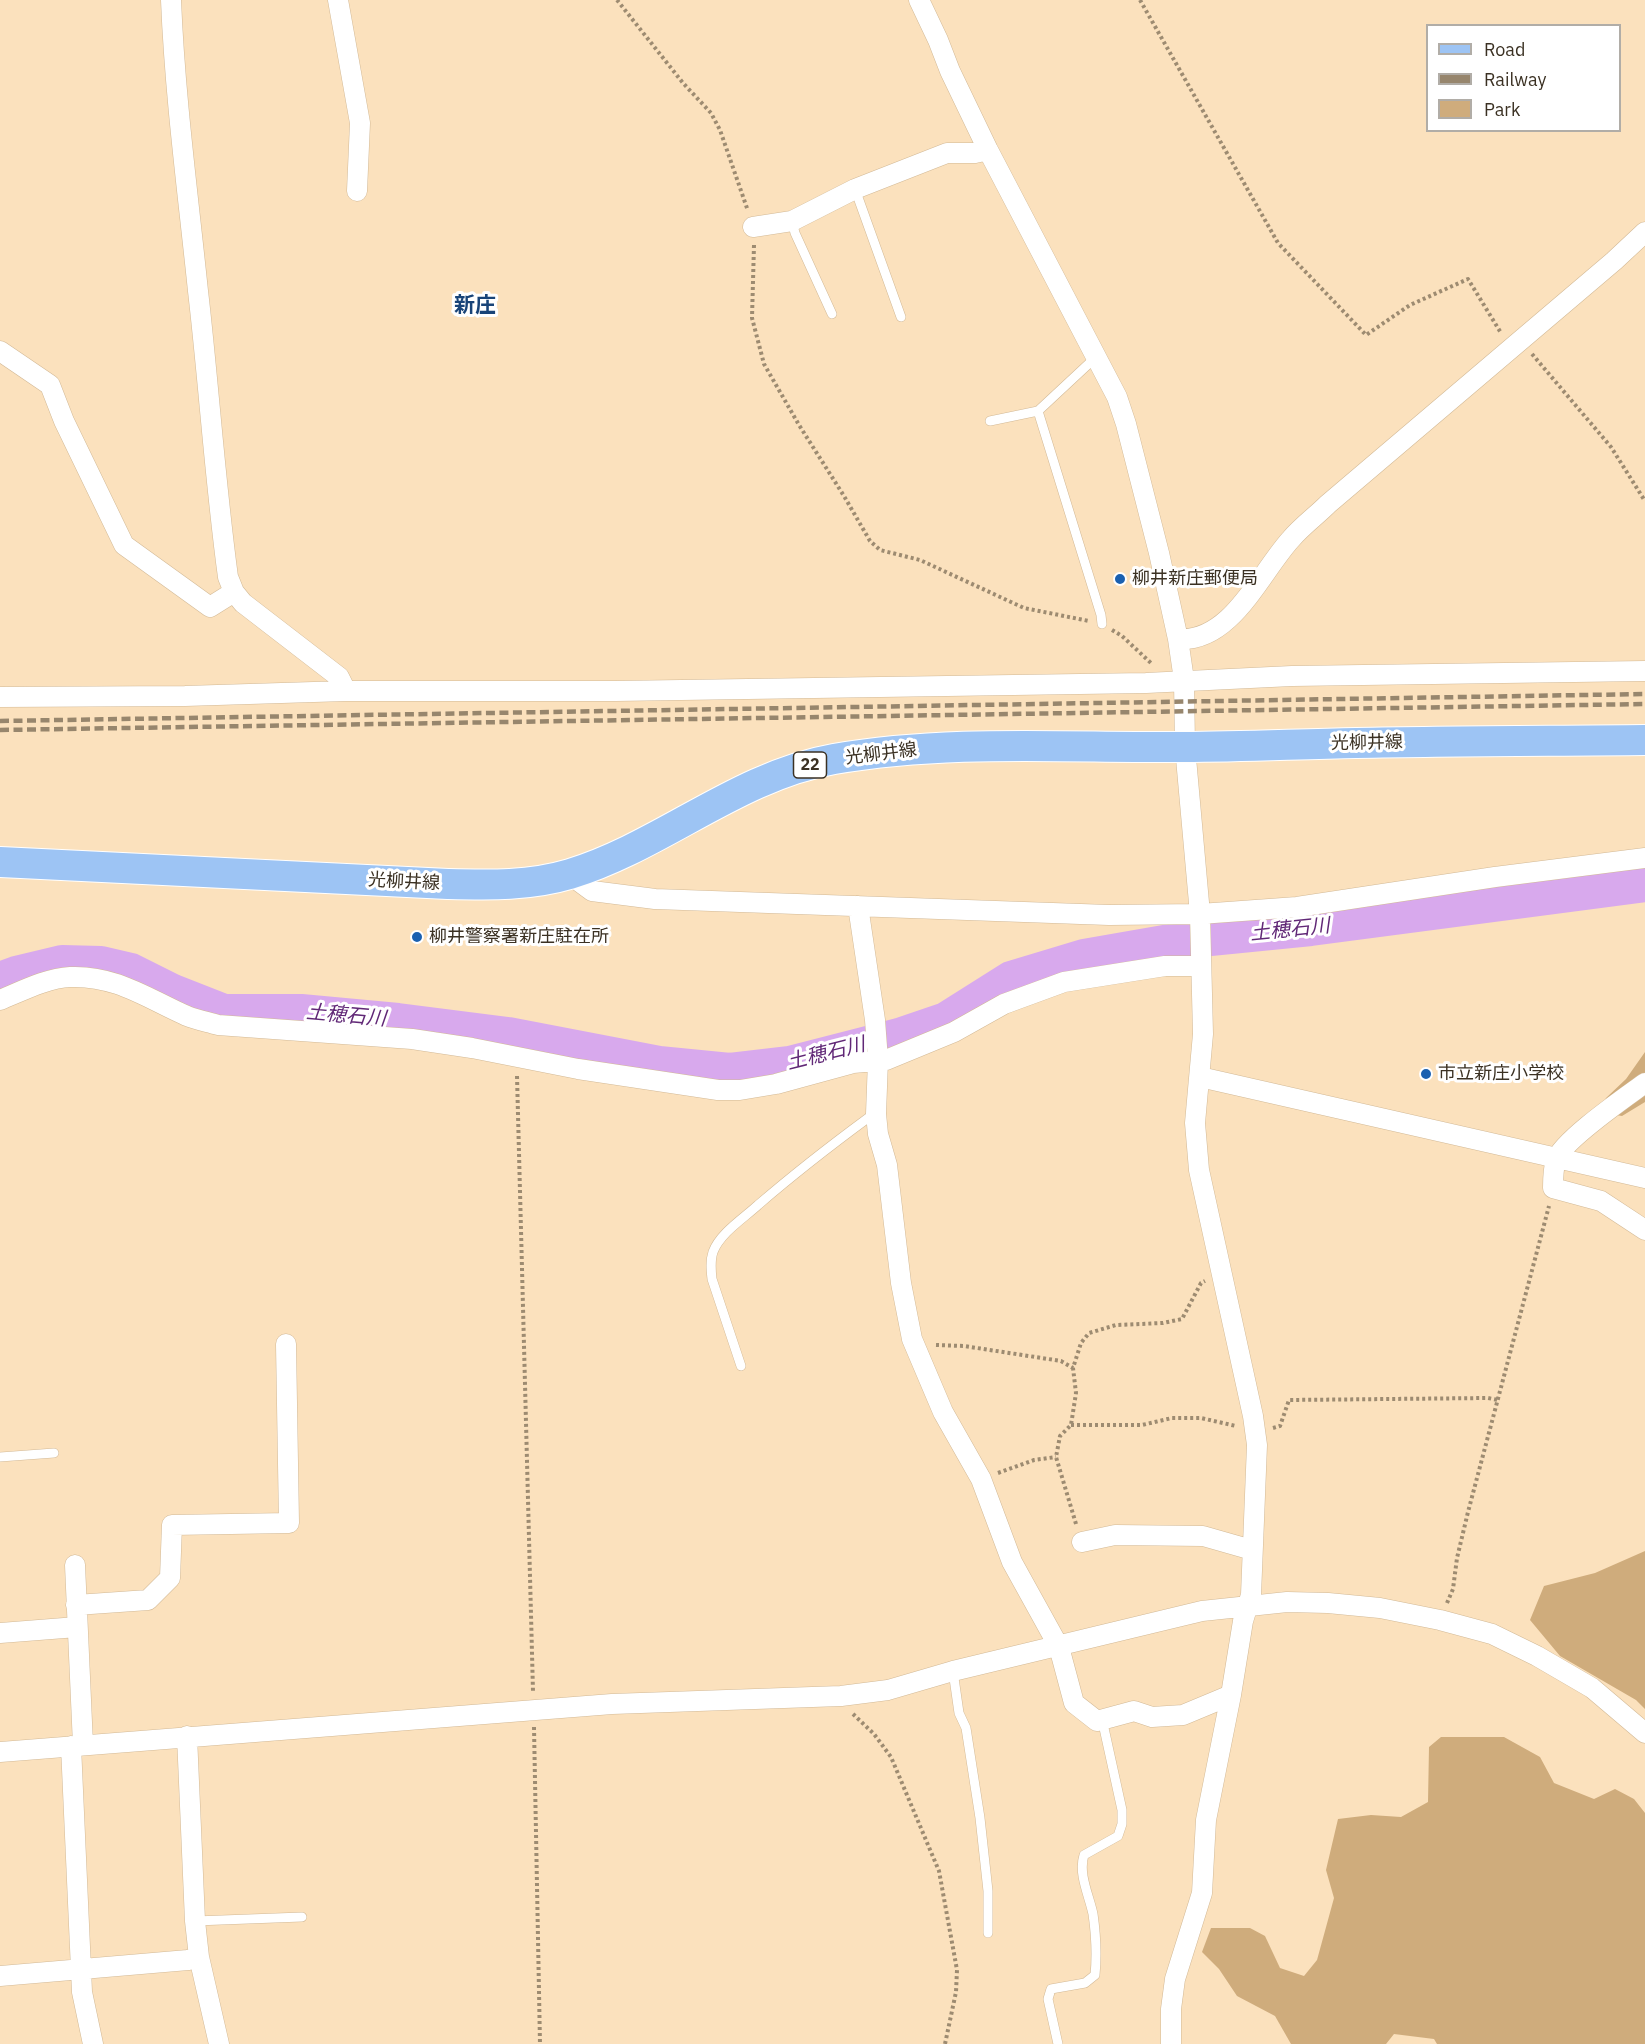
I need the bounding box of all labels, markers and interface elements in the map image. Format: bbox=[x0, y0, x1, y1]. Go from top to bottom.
legend bbox=[1426, 24, 1621, 132]
text: Road bbox=[1484, 38, 1525, 61]
text: Railway bbox=[1484, 68, 1546, 91]
text: Park bbox=[1484, 98, 1520, 121]
district label: 新庄 bbox=[454, 293, 496, 319]
place label: 柳井新庄郵便局 bbox=[1132, 568, 1258, 590]
marker: 柳井新庄郵便局 bbox=[1113, 572, 1127, 586]
street label: 光柳井線 bbox=[1331, 732, 1403, 754]
street label: 光柳井線 bbox=[844, 739, 918, 769]
road number: 22 bbox=[794, 752, 826, 778]
street label: 光柳井線 bbox=[367, 869, 441, 895]
water label: 土穂石川 bbox=[1249, 914, 1331, 946]
place label: 柳井警察署新庄駐在所 bbox=[429, 926, 609, 948]
marker: 柳井警察署新庄駐在所 bbox=[410, 930, 424, 944]
water label: 土穂石川 bbox=[305, 1001, 387, 1031]
water label: 土穂石川 bbox=[784, 1033, 868, 1075]
place label: 市立新庄小学校 bbox=[1438, 1063, 1564, 1085]
marker: 市立新庄小学校 bbox=[1419, 1067, 1433, 1081]

